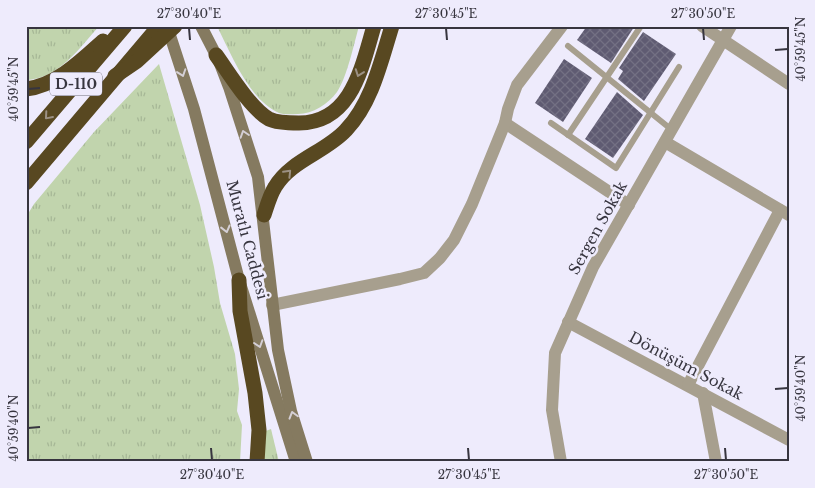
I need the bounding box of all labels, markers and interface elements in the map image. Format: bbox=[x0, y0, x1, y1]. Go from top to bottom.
text: 27°30'40"E bbox=[157, 6, 221, 21]
text: 27°30'45"E bbox=[415, 6, 478, 21]
text: 27°30'50"E bbox=[671, 6, 735, 21]
text: 40°59'45"N bbox=[793, 16, 808, 82]
text: 40°59'45"N bbox=[6, 56, 21, 122]
one-way arrow bbox=[176, 68, 186, 76]
one-way arrow bbox=[355, 68, 365, 76]
road number: D-110 bbox=[50, 72, 102, 96]
one-way arrow bbox=[45, 111, 54, 120]
one-way arrow bbox=[240, 130, 250, 139]
one-way arrow bbox=[282, 170, 291, 179]
street label: Sergen Sokak bbox=[564, 177, 631, 278]
street label: Muratlı Caddesi bbox=[222, 178, 273, 302]
one-way arrow bbox=[220, 224, 231, 233]
street label: Dönüşüm Sokak bbox=[626, 327, 747, 404]
one-way arrow bbox=[254, 339, 264, 347]
text: 40°59'40"N bbox=[793, 354, 808, 421]
text: 40°59'40"N bbox=[6, 394, 21, 461]
one-way arrow bbox=[288, 412, 298, 420]
text: 27°30'40"E bbox=[180, 467, 244, 482]
text: 27°30'45"E bbox=[438, 467, 501, 482]
text: 27°30'50"E bbox=[694, 467, 758, 482]

